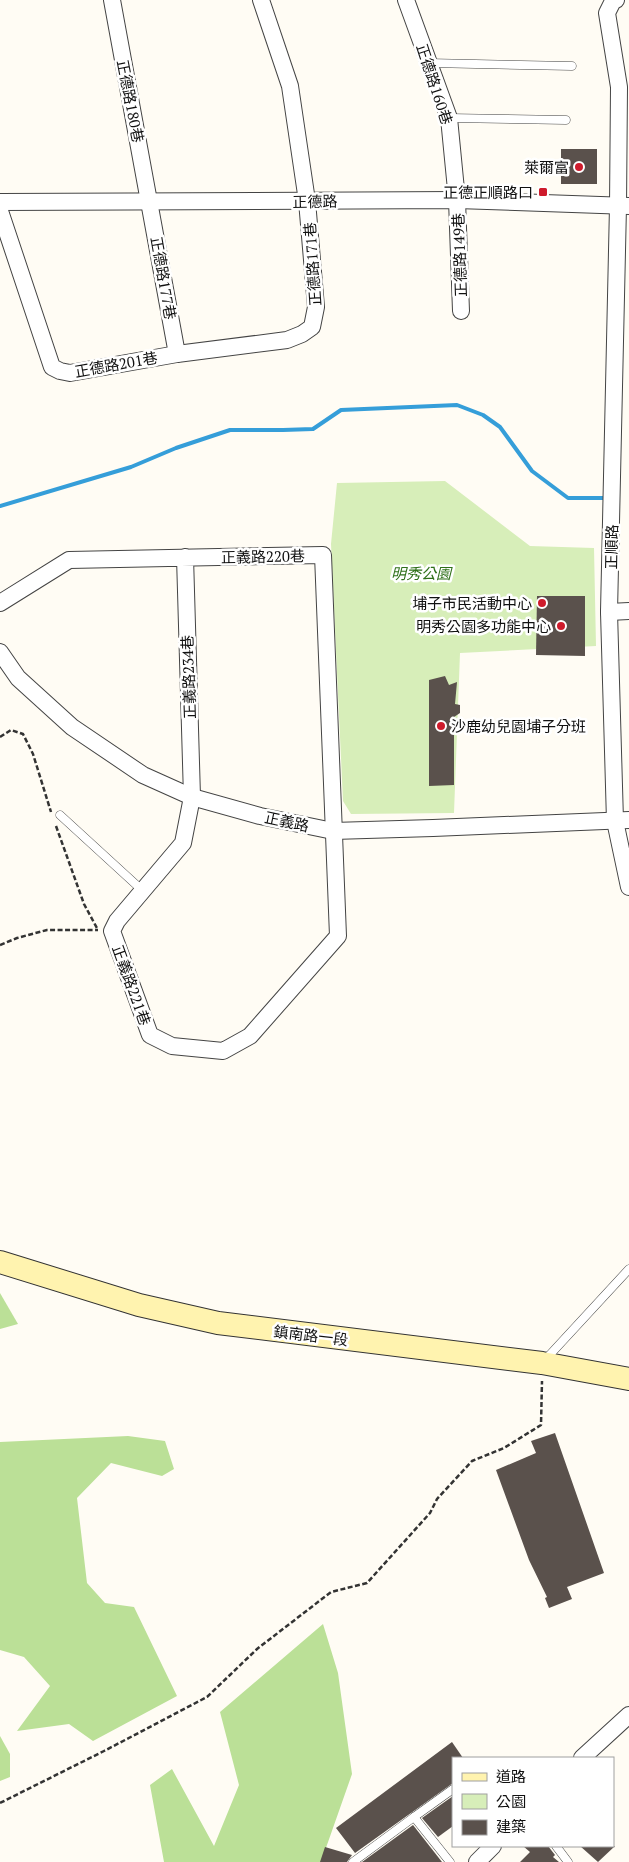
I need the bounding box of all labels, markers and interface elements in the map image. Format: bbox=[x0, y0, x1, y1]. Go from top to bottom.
street label: 正德路160巷 bbox=[413, 41, 457, 127]
street label: 正德路180巷 bbox=[113, 58, 149, 144]
place label: 萊爾富 bbox=[524, 157, 569, 177]
marker: 萊爾富 bbox=[573, 161, 585, 173]
place label: 正德正順路口 bbox=[443, 182, 533, 202]
marker: 正德正順路口 bbox=[537, 186, 549, 198]
street label: 正德路 bbox=[292, 191, 338, 211]
street label: 正德路149巷 bbox=[448, 213, 470, 297]
street label: 正德路171巷 bbox=[299, 221, 325, 307]
street label: 正德路177巷 bbox=[147, 235, 181, 321]
street label: 正德路201巷 bbox=[73, 347, 159, 381]
street label: 正順路 bbox=[601, 524, 621, 570]
street label: 正義路220巷 bbox=[221, 545, 305, 567]
park label: 明秀公園 bbox=[391, 563, 453, 583]
place label: 埔子市民活動中心 bbox=[412, 593, 532, 613]
marker: 埔子市民活動中心 bbox=[536, 597, 548, 609]
place label: 明秀公園多功能中心 bbox=[416, 616, 551, 636]
marker: 明秀公園多功能中心 bbox=[555, 620, 567, 632]
street label: 正義路234巷 bbox=[177, 635, 199, 719]
place label: 沙鹿幼兒園埔子分班 bbox=[451, 716, 586, 736]
marker: 沙鹿幼兒園埔子分班 bbox=[435, 720, 447, 732]
street label: 正義路 bbox=[263, 807, 311, 835]
street label: 正義路221巷 bbox=[108, 942, 156, 1028]
street label: 鎮南路一段 bbox=[273, 1321, 349, 1349]
legend bbox=[452, 1757, 614, 1847]
text: 道路 bbox=[496, 1766, 526, 1786]
text: 公園 bbox=[496, 1791, 526, 1811]
text: 建築 bbox=[496, 1816, 526, 1836]

